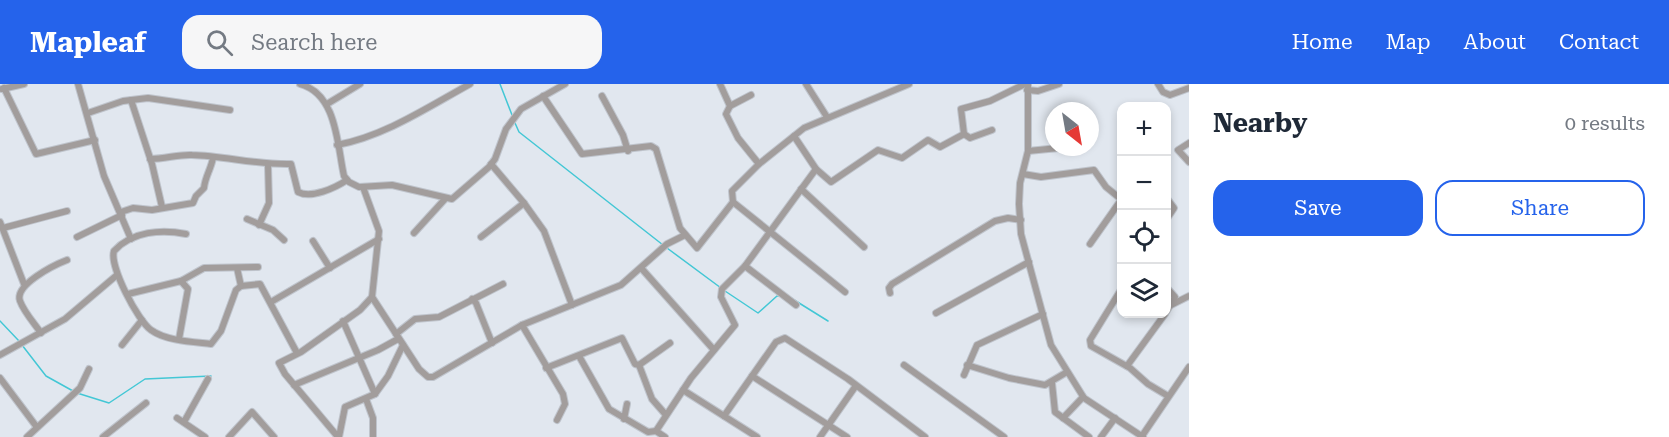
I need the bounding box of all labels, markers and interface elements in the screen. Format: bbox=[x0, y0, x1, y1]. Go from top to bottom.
search box bbox=[182, 15, 602, 69]
text: Mapleaf bbox=[30, 26, 146, 59]
icon: search bbox=[203, 26, 236, 59]
text: Search here bbox=[251, 30, 377, 55]
text: Home bbox=[1292, 30, 1353, 54]
text: Map bbox=[1386, 30, 1431, 54]
text: About bbox=[1464, 30, 1526, 54]
text: Contact bbox=[1559, 30, 1639, 54]
north arrow bbox=[1045, 102, 1099, 156]
map controls bbox=[1117, 102, 1171, 318]
button: + bbox=[1117, 102, 1171, 156]
text: Nearby bbox=[1213, 108, 1307, 138]
text: 0 results bbox=[1565, 111, 1645, 135]
button: − bbox=[1117, 156, 1171, 210]
button: Save bbox=[1213, 180, 1423, 236]
button: Share bbox=[1435, 180, 1645, 236]
button: locate bbox=[1117, 210, 1171, 264]
button: layers bbox=[1117, 264, 1171, 318]

